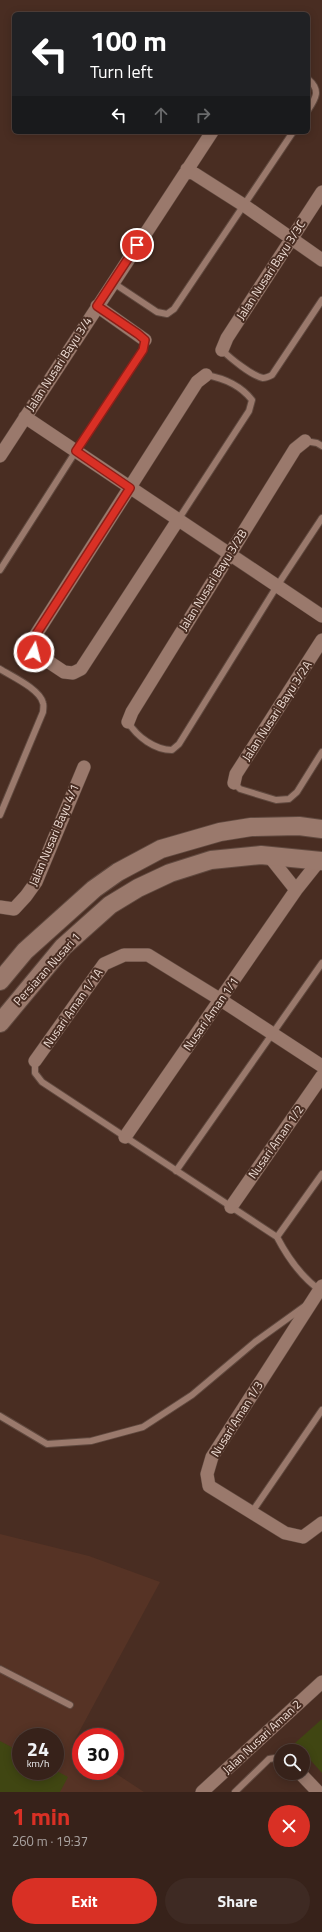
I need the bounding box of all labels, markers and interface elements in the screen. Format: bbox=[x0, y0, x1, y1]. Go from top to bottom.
text: 100 m bbox=[90, 19, 167, 62]
icon: left bbox=[24, 28, 76, 80]
text: Turn left bbox=[90, 58, 153, 85]
icon: left bbox=[108, 104, 130, 126]
icon: ahead bbox=[150, 104, 172, 126]
icon: right bbox=[192, 104, 214, 126]
street label: Jalan Nusari Bayu 3/3C bbox=[231, 216, 310, 324]
pin bbox=[120, 228, 154, 262]
icon: arrive bbox=[126, 234, 148, 256]
street label: Jalan Nusari Bayu 3/4 bbox=[21, 312, 96, 415]
street label: Jalan Nusari Bayu 3/2B bbox=[174, 525, 252, 634]
position arrow bbox=[13, 631, 55, 673]
street label: Jalan Nusari Bayu 3/2A bbox=[237, 657, 316, 765]
street label: Jalan Nusari Bayu 4/1 bbox=[23, 781, 84, 889]
street label: Persiaran Nusari 1 bbox=[8, 928, 85, 1010]
street label: Nusari Aman 1/1A bbox=[38, 964, 107, 1051]
street label: Nusari Aman 1/1 bbox=[178, 973, 243, 1054]
street label: Nusari Aman 1/2 bbox=[243, 1101, 308, 1182]
street label: Nusari Aman 1/3 bbox=[206, 1377, 267, 1460]
street label: Jalan Nusari Aman 2 bbox=[218, 1695, 305, 1778]
speed limit sign: 30 bbox=[72, 1728, 124, 1780]
text: 24 bbox=[27, 1733, 49, 1764]
map controls bbox=[274, 1744, 310, 1780]
button: search bbox=[274, 1744, 310, 1780]
text: km/h bbox=[27, 1756, 49, 1771]
text: 1 min bbox=[12, 1798, 70, 1834]
button: close bbox=[268, 1805, 310, 1847]
text: 260 m · 19:37 bbox=[12, 1831, 88, 1851]
button: Exit bbox=[12, 1878, 157, 1924]
button: Share bbox=[165, 1878, 310, 1924]

